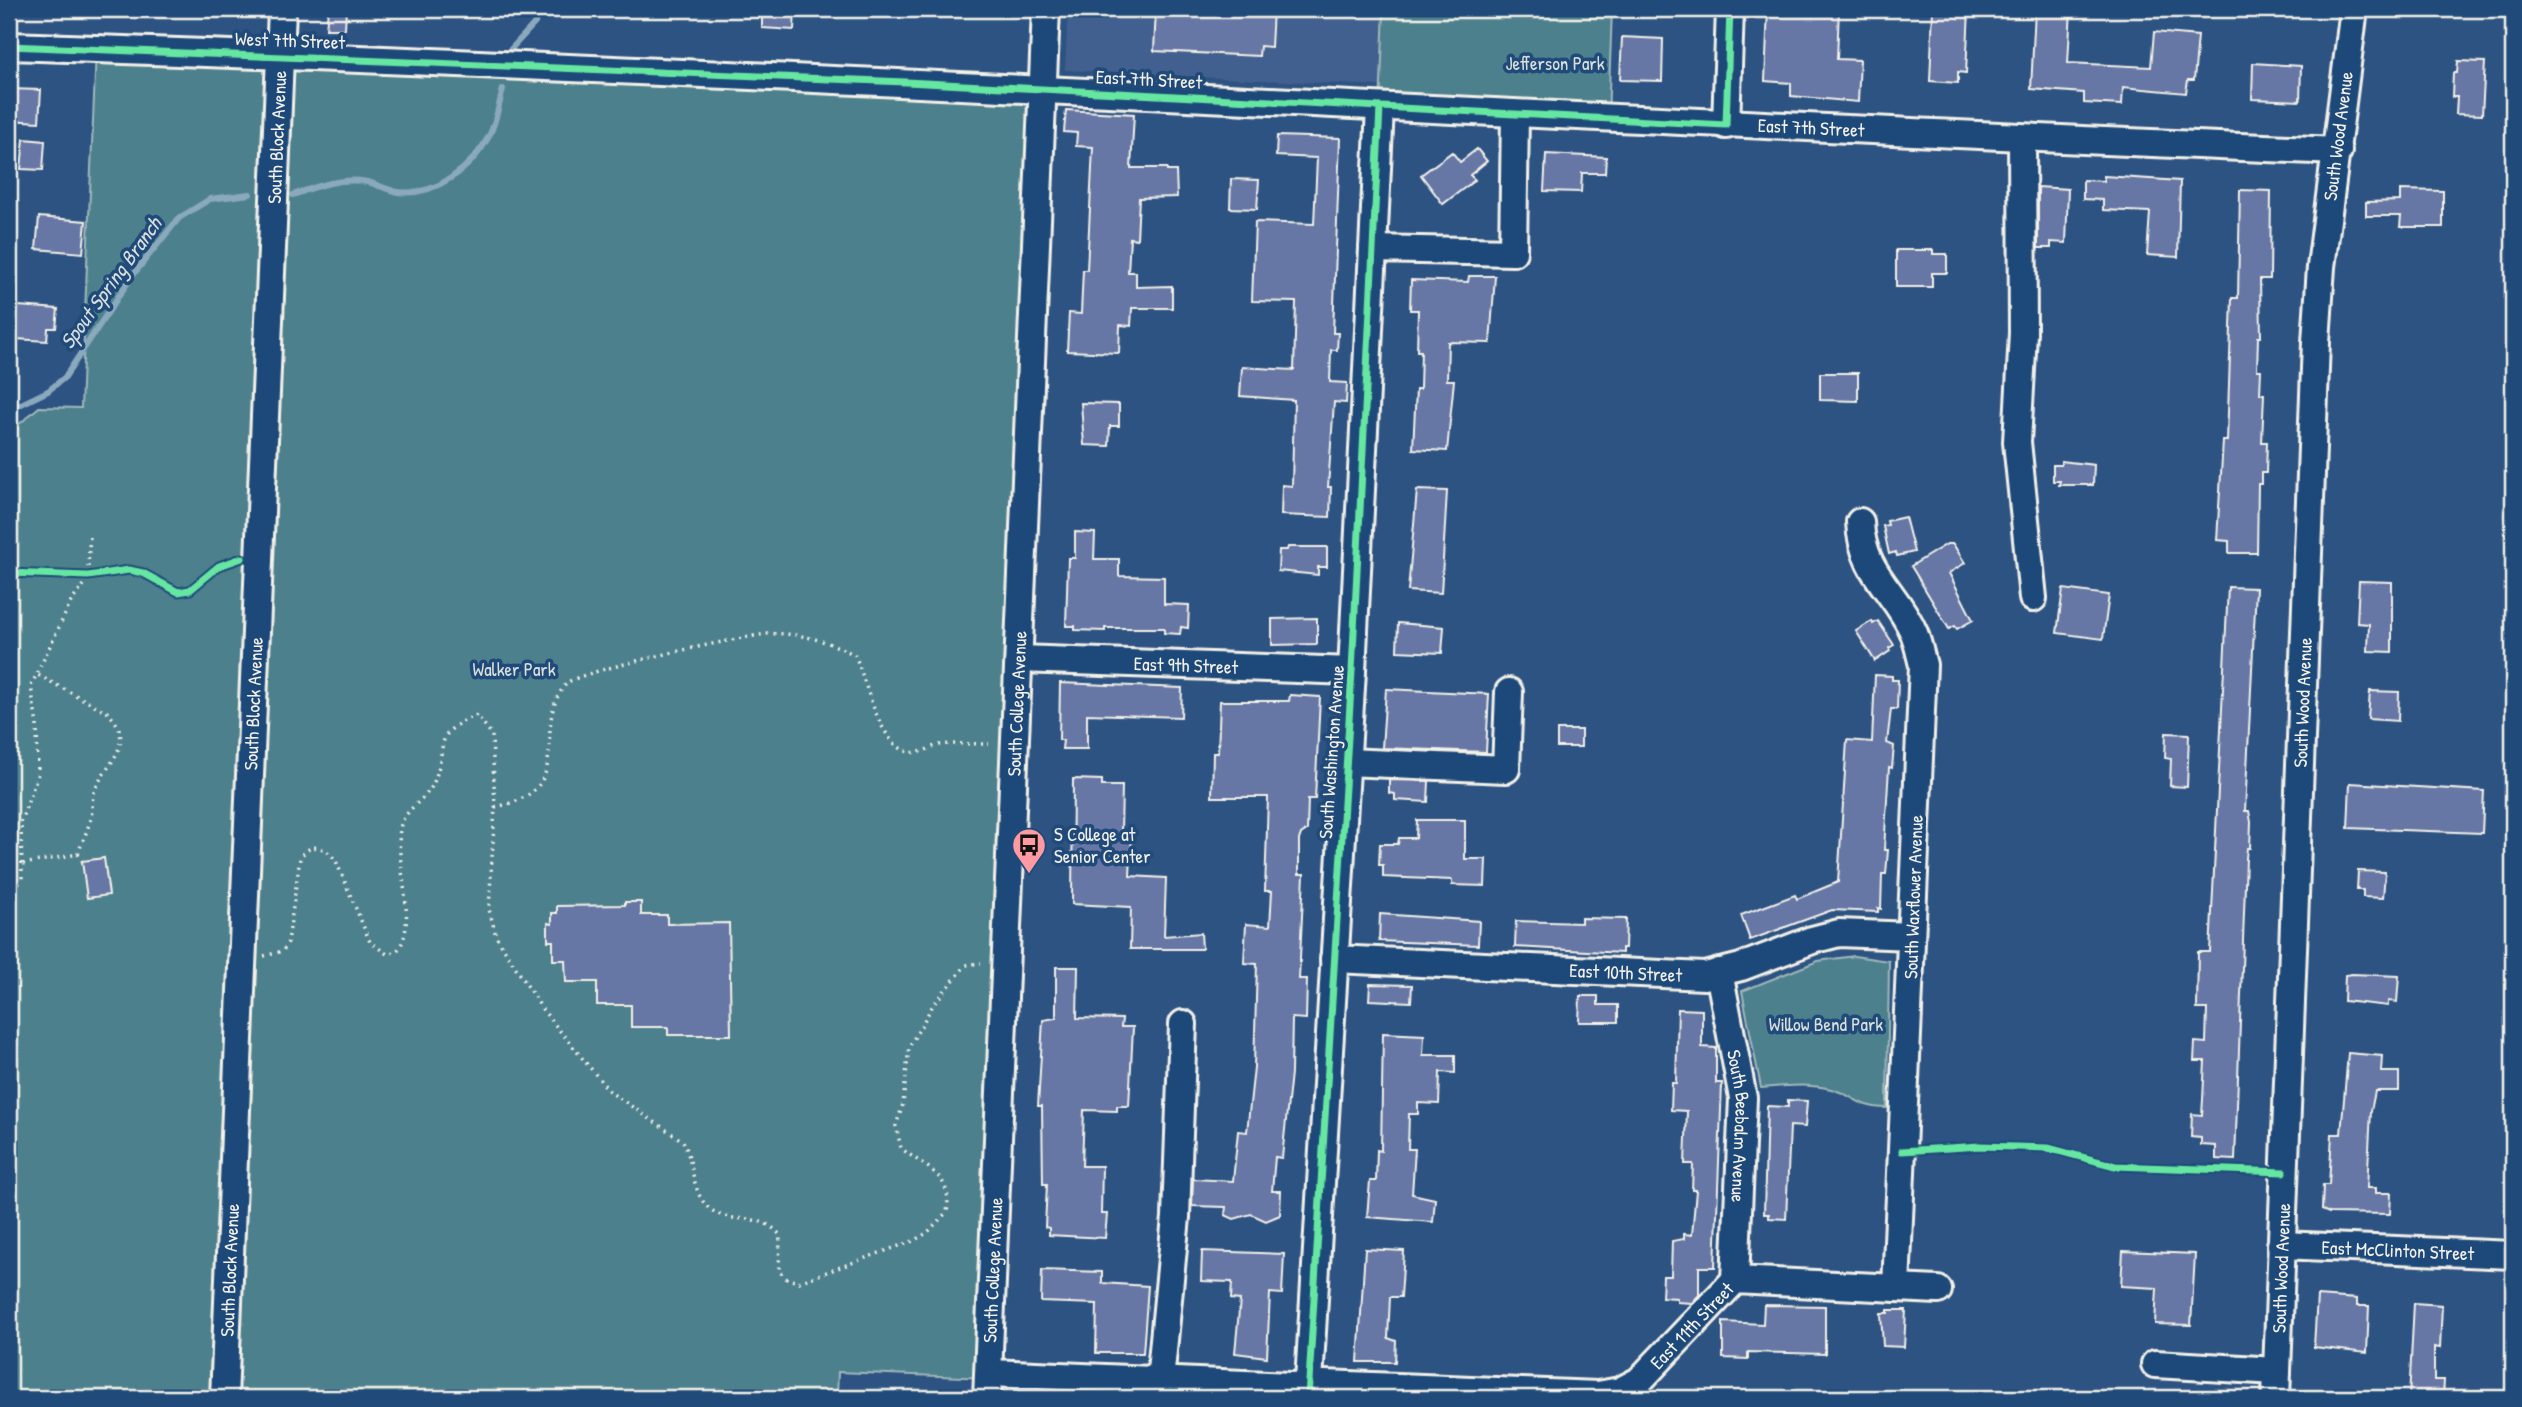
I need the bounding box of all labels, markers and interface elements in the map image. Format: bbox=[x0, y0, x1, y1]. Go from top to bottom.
street label: West 7th Street bbox=[235, 25, 346, 55]
park label: Jefferson Park bbox=[1505, 50, 1605, 76]
street label: East 7th Street bbox=[1095, 63, 1203, 95]
street label: South Wood Avenue bbox=[2317, 69, 2359, 202]
street label: South Block Avenue bbox=[261, 70, 292, 204]
street label: East 7th Street bbox=[1757, 112, 1865, 143]
water label: Spout Spring Branch bbox=[53, 210, 169, 354]
street label: South College Avenue bbox=[1000, 630, 1033, 777]
street label: South Block Avenue bbox=[237, 636, 269, 771]
street label: South Wood Avenue bbox=[2287, 637, 2318, 768]
street label: East 9th Street bbox=[1133, 650, 1239, 680]
park label: Walker Park bbox=[472, 656, 556, 682]
street label: South Washington Avenue bbox=[1312, 664, 1350, 840]
street label: South Waxflower Avenue bbox=[1897, 814, 1929, 979]
place label: S College at Senior Center bbox=[1054, 821, 1151, 869]
bus stop icon: S College at Senior Center bbox=[1010, 826, 1048, 875]
street label: East 10th Street bbox=[1569, 957, 1683, 988]
park label: Willow Bend Park bbox=[1769, 1011, 1883, 1037]
street label: South Beebalm Avenue bbox=[1721, 1047, 1756, 1203]
street label: South College Avenue bbox=[976, 1196, 1009, 1343]
street label: South Wood Avenue bbox=[2265, 1202, 2296, 1334]
street label: South Block Avenue bbox=[214, 1203, 245, 1337]
street label: East McClinton Street bbox=[2321, 1234, 2475, 1266]
street label: East 11th Street bbox=[1644, 1276, 1740, 1375]

